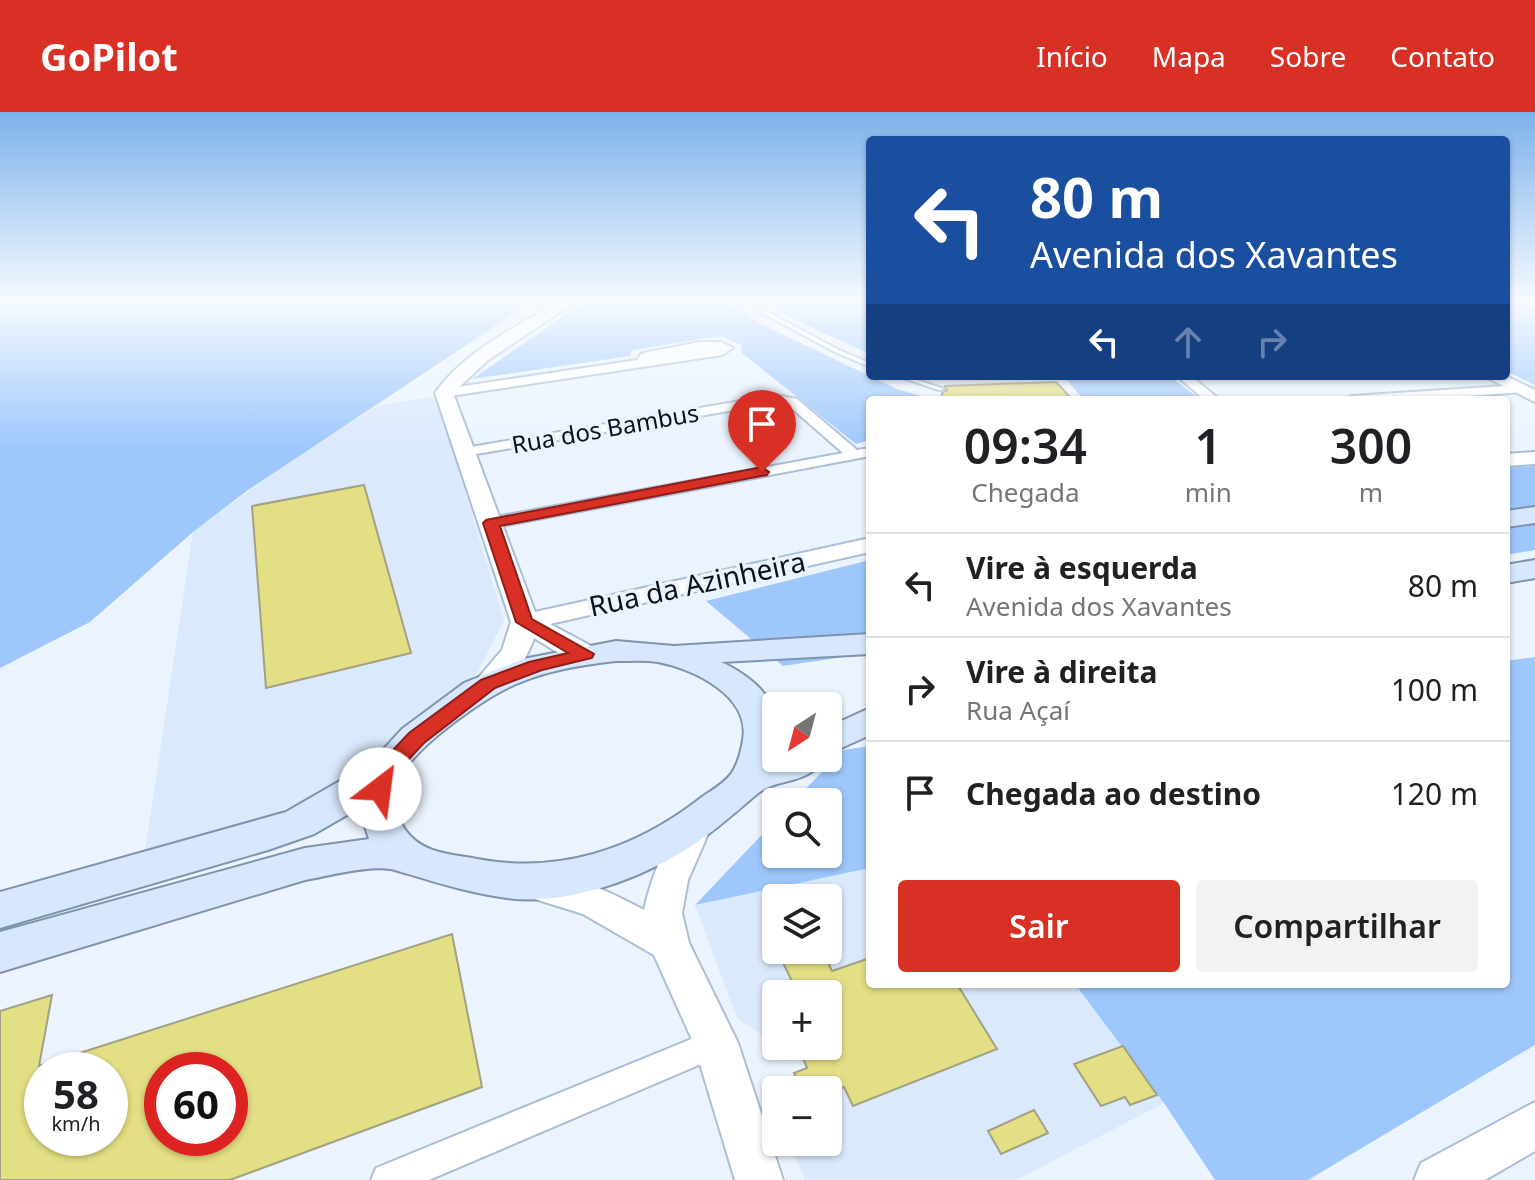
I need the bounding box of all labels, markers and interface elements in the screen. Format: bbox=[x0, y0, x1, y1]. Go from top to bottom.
text: GoPilot bbox=[40, 30, 178, 82]
text: Início bbox=[1036, 37, 1108, 75]
text: Mapa bbox=[1152, 37, 1226, 75]
text: Sobre bbox=[1270, 37, 1346, 75]
text: Contato bbox=[1390, 37, 1495, 75]
text: 80 m bbox=[1030, 158, 1163, 234]
icon: left bbox=[898, 168, 1002, 272]
text: Avenida dos Xavantes bbox=[1030, 230, 1398, 279]
icon: left bbox=[1082, 320, 1126, 364]
icon: ahead bbox=[1166, 320, 1210, 364]
icon: right bbox=[1250, 320, 1294, 364]
pin bbox=[728, 390, 796, 472]
street label: Rua dos Bambus bbox=[509, 395, 701, 461]
icon: arrive bbox=[740, 402, 784, 446]
text: 09:34 bbox=[964, 413, 1087, 478]
text: 1 bbox=[1195, 413, 1222, 478]
text: 300 bbox=[1330, 413, 1412, 478]
text: Chegada bbox=[971, 474, 1080, 510]
text: min bbox=[1185, 474, 1232, 510]
text: m bbox=[1359, 474, 1383, 510]
street label: Rua da Azinheira bbox=[585, 541, 809, 625]
text: Vire à esquerda bbox=[966, 547, 1198, 588]
icon: left bbox=[898, 563, 942, 607]
text: 80 m bbox=[1408, 565, 1478, 606]
text: Avenida dos Xavantes bbox=[966, 588, 1232, 624]
text: Vire à direita bbox=[966, 651, 1157, 692]
icon: right bbox=[898, 667, 942, 711]
text: 100 m bbox=[1391, 669, 1478, 710]
north arrow bbox=[762, 692, 842, 772]
map controls bbox=[762, 692, 842, 1156]
text: Rua Açaí bbox=[966, 692, 1070, 728]
position arrow bbox=[338, 747, 422, 831]
icon: arrive bbox=[898, 771, 942, 815]
text: Chegada ao destino bbox=[966, 773, 1261, 814]
text: 120 m bbox=[1391, 773, 1478, 814]
button: search bbox=[762, 788, 842, 868]
button: Sair bbox=[898, 880, 1180, 972]
button: Compartilhar bbox=[1196, 880, 1478, 972]
button: layers bbox=[762, 884, 842, 964]
button: + bbox=[762, 980, 842, 1060]
speed limit sign: 60 bbox=[144, 1052, 248, 1156]
text: 58 bbox=[53, 1066, 99, 1121]
button: − bbox=[762, 1076, 842, 1156]
text: km/h bbox=[51, 1110, 101, 1137]

